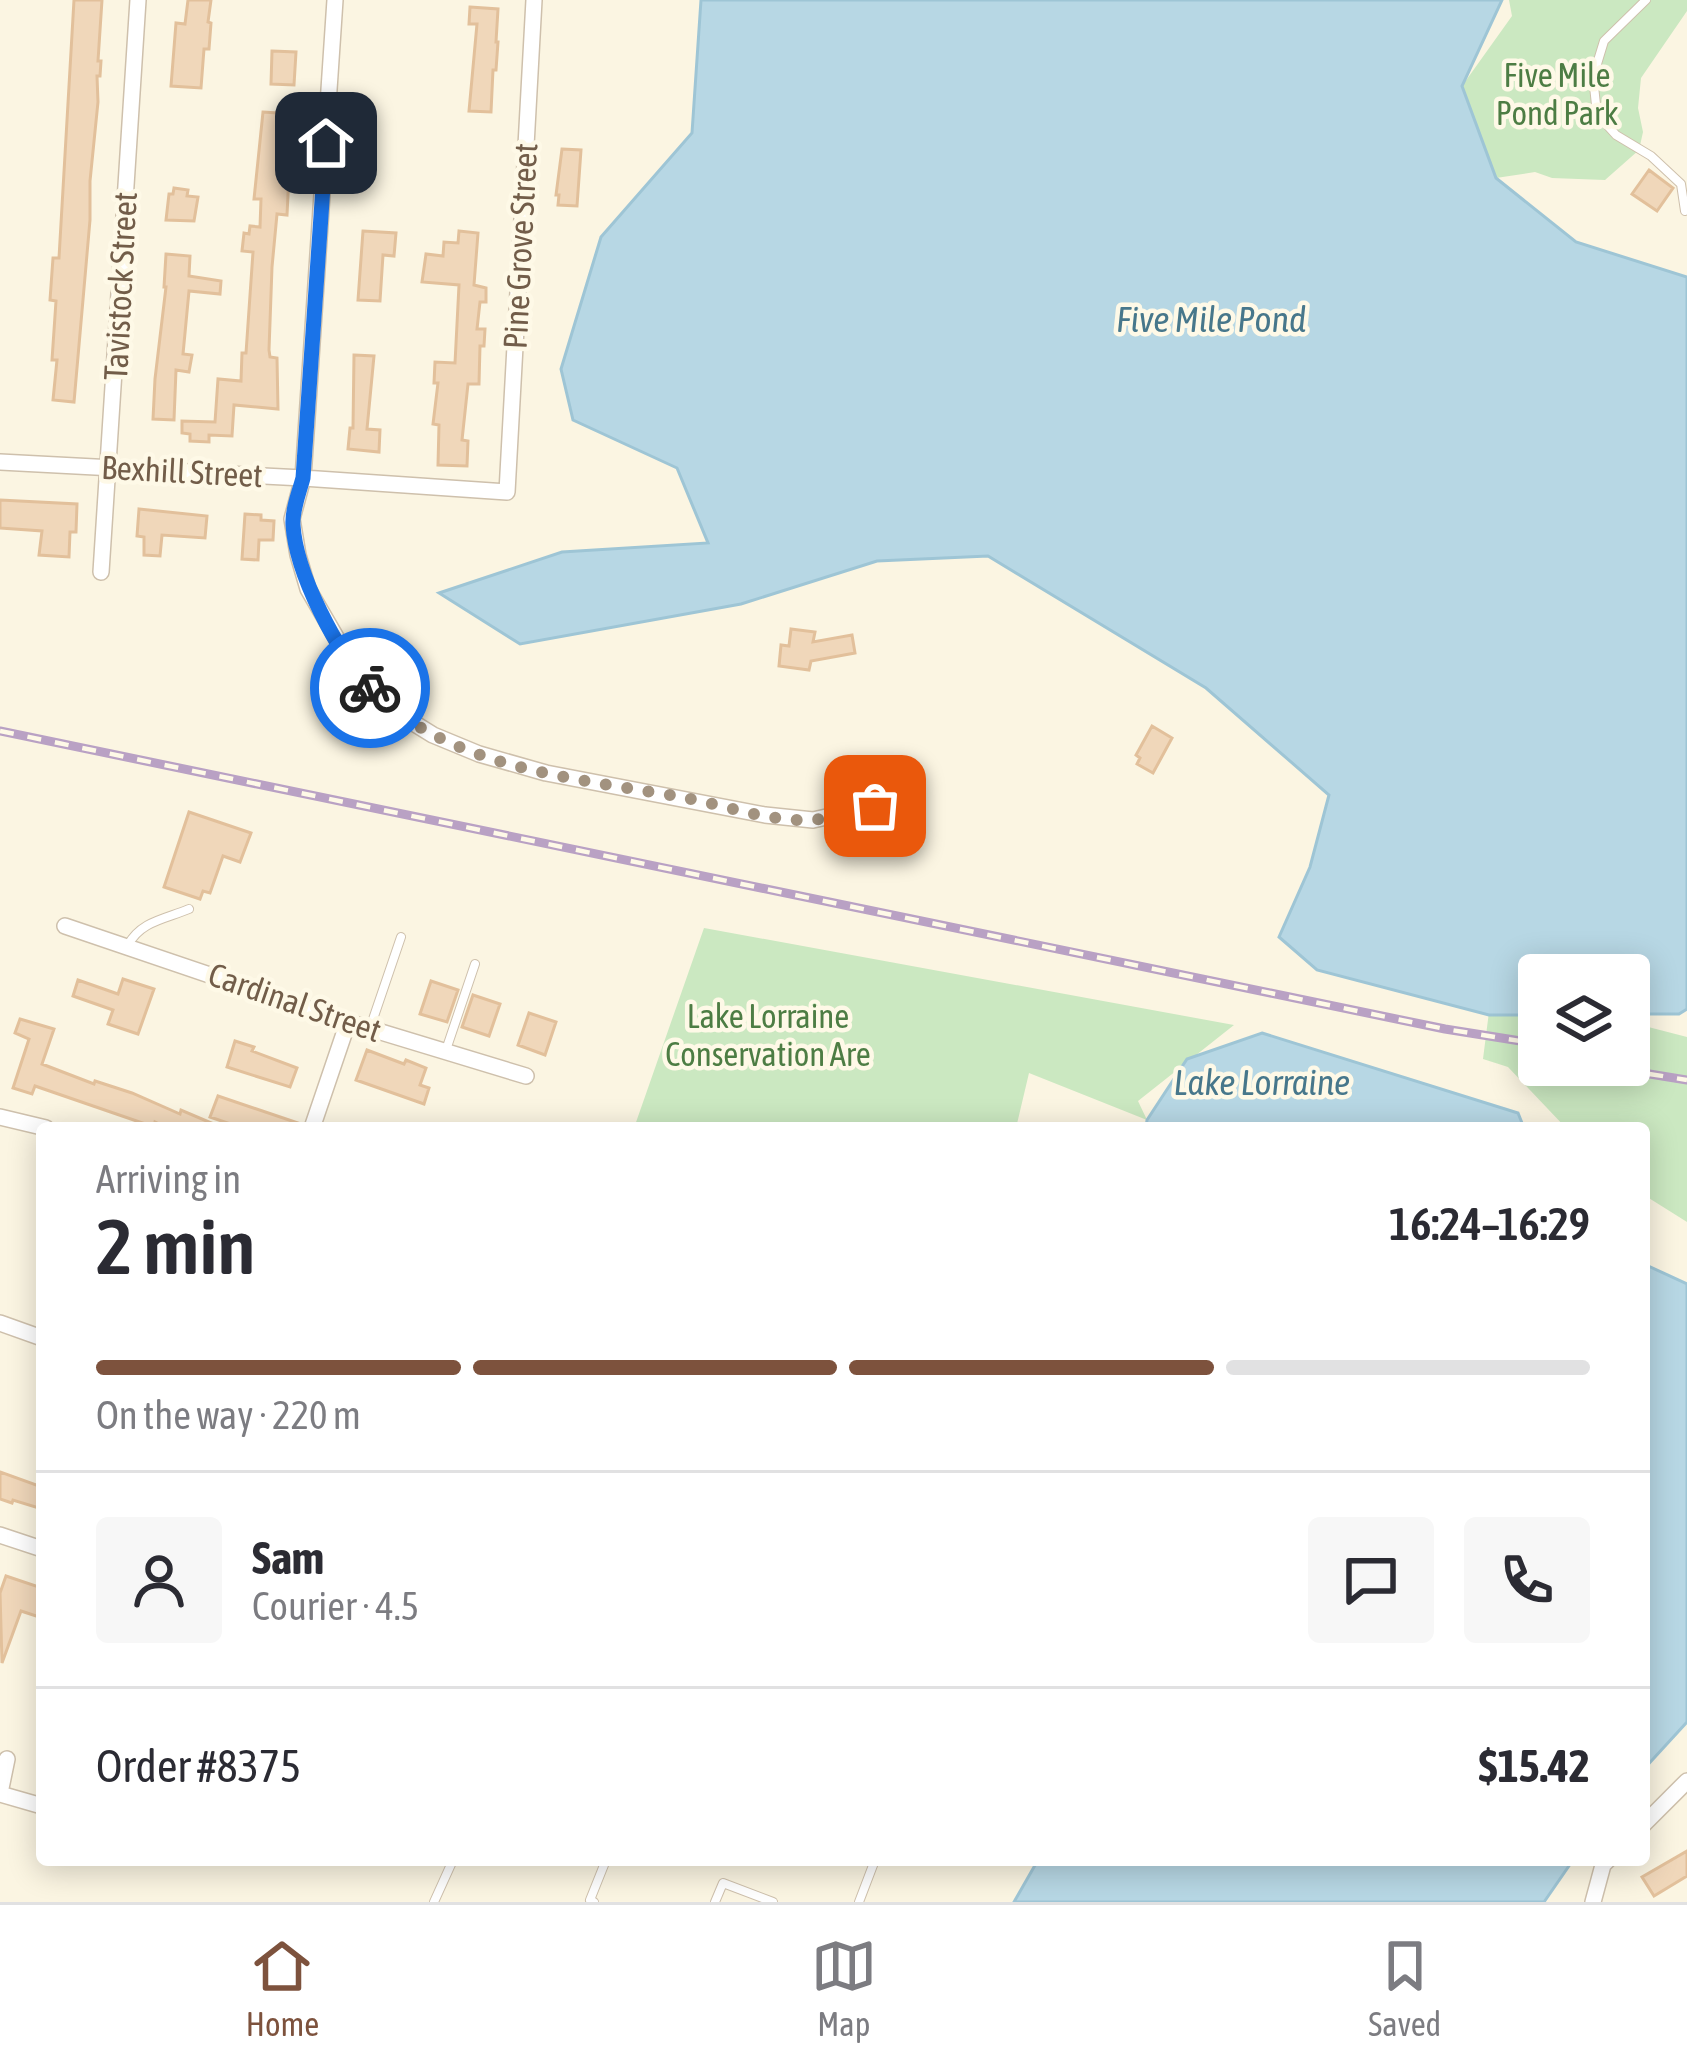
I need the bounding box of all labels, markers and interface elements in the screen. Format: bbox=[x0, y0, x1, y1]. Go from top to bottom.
park label: Five Mile Pond Park bbox=[1496, 56, 1618, 132]
pin bbox=[275, 92, 377, 194]
icon: home bbox=[293, 110, 359, 176]
street label: Pine Grove Street bbox=[496, 142, 544, 350]
street label: Tavistock Street bbox=[96, 191, 144, 381]
water label: Five Mile Pond bbox=[1116, 298, 1306, 340]
street label: Bexhill Street bbox=[100, 448, 264, 494]
courier bbox=[310, 628, 430, 748]
icon: bike bbox=[337, 655, 403, 721]
pin bbox=[824, 755, 926, 857]
icon: bag bbox=[842, 773, 908, 839]
map controls bbox=[1518, 954, 1650, 1086]
button: layers bbox=[1518, 954, 1650, 1086]
street label: Cardinal Street bbox=[204, 955, 386, 1049]
park label: Lake Lorraine Conservation Are bbox=[665, 997, 871, 1073]
water label: Lake Lorraine bbox=[1174, 1061, 1350, 1103]
text: Arriving in bbox=[96, 1157, 241, 1201]
text: 16:24–16:29 bbox=[1389, 1198, 1590, 1250]
text: 2 min bbox=[96, 1201, 255, 1291]
text: On the way · 220 m bbox=[96, 1393, 361, 1437]
button: person bbox=[96, 1517, 222, 1643]
button: chat bbox=[1308, 1517, 1434, 1643]
button: phone bbox=[1464, 1517, 1590, 1643]
text: Sam bbox=[252, 1532, 324, 1584]
text: Courier · 4.5 bbox=[252, 1584, 419, 1628]
text: Order #8375 bbox=[96, 1740, 301, 1792]
text: $15.42 bbox=[1478, 1740, 1590, 1792]
tab: Home bbox=[246, 1933, 319, 2043]
tab: Map bbox=[811, 1933, 877, 2043]
tab: Saved bbox=[1368, 1933, 1441, 2043]

